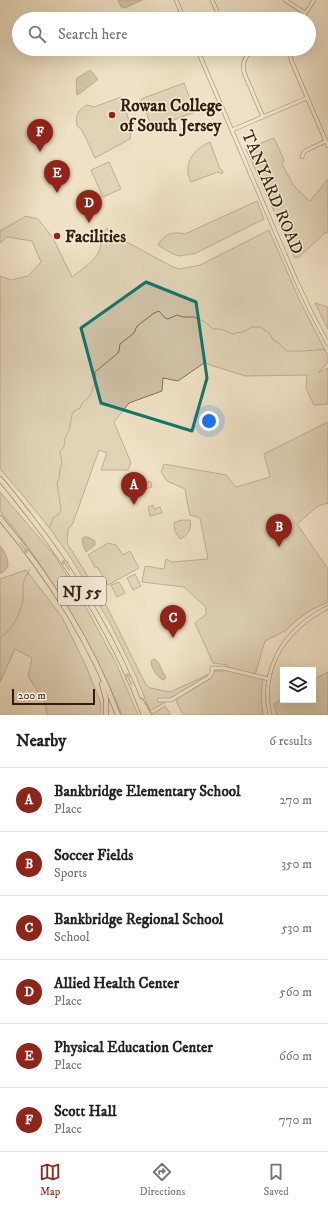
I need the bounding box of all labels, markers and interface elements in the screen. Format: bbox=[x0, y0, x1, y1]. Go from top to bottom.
search box bbox=[12, 12, 316, 56]
icon: search bbox=[26, 23, 48, 45]
text: Search here bbox=[58, 25, 127, 44]
place label: Rowan College of South Jersey bbox=[120, 95, 222, 137]
marker: Rowan College of South Jersey bbox=[107, 110, 117, 120]
pin: F bbox=[27, 119, 53, 152]
street label: TANYARD ROAD bbox=[236, 127, 308, 258]
pin: E bbox=[44, 160, 70, 193]
pin: D bbox=[76, 190, 102, 223]
place label: Facilities bbox=[65, 226, 126, 248]
marker: Facilities bbox=[52, 231, 62, 241]
your location bbox=[199, 411, 219, 431]
pin: A bbox=[121, 472, 147, 505]
pin: B bbox=[266, 514, 292, 547]
one-way arrow bbox=[20, 542, 29, 553]
one-way arrow bbox=[62, 560, 70, 571]
road number: NJ 55 bbox=[58, 577, 106, 605]
pin: C bbox=[160, 605, 186, 638]
map controls bbox=[280, 667, 316, 703]
button: layers bbox=[280, 667, 316, 703]
one-way arrow bbox=[125, 673, 132, 685]
scale bar bbox=[12, 687, 95, 706]
text: 200 m bbox=[18, 689, 46, 703]
text: Nearby bbox=[16, 730, 66, 752]
text: 6 results bbox=[269, 733, 312, 749]
text: Bankbridge Elementary School bbox=[54, 782, 240, 801]
text: A bbox=[25, 792, 33, 808]
text: 270 m bbox=[280, 792, 312, 808]
text: Place bbox=[54, 801, 82, 817]
text: Soccer Fields bbox=[54, 846, 133, 865]
text: B bbox=[25, 856, 33, 872]
text: 350 m bbox=[281, 856, 312, 872]
text: Sports bbox=[54, 865, 87, 881]
text: Bankbridge Regional School bbox=[54, 910, 223, 929]
text: C bbox=[25, 920, 33, 936]
text: 530 m bbox=[281, 920, 312, 936]
text: School bbox=[54, 929, 90, 945]
text: Allied Health Center bbox=[54, 974, 179, 993]
text: D bbox=[24, 984, 34, 1000]
text: 560 m bbox=[279, 984, 312, 1000]
text: Place bbox=[54, 993, 82, 1009]
text: Physical Education Center bbox=[54, 1038, 213, 1057]
text: E bbox=[24, 1048, 34, 1064]
text: 660 m bbox=[279, 1048, 312, 1064]
text: Place bbox=[54, 1057, 82, 1073]
text: Scott Hall bbox=[54, 1102, 116, 1121]
text: F bbox=[25, 1112, 33, 1128]
text: 770 m bbox=[279, 1112, 312, 1128]
text: Place bbox=[54, 1121, 82, 1137]
tab: Map bbox=[39, 1161, 61, 1199]
tab: Directions bbox=[140, 1161, 185, 1199]
tab: Saved bbox=[264, 1161, 289, 1199]

